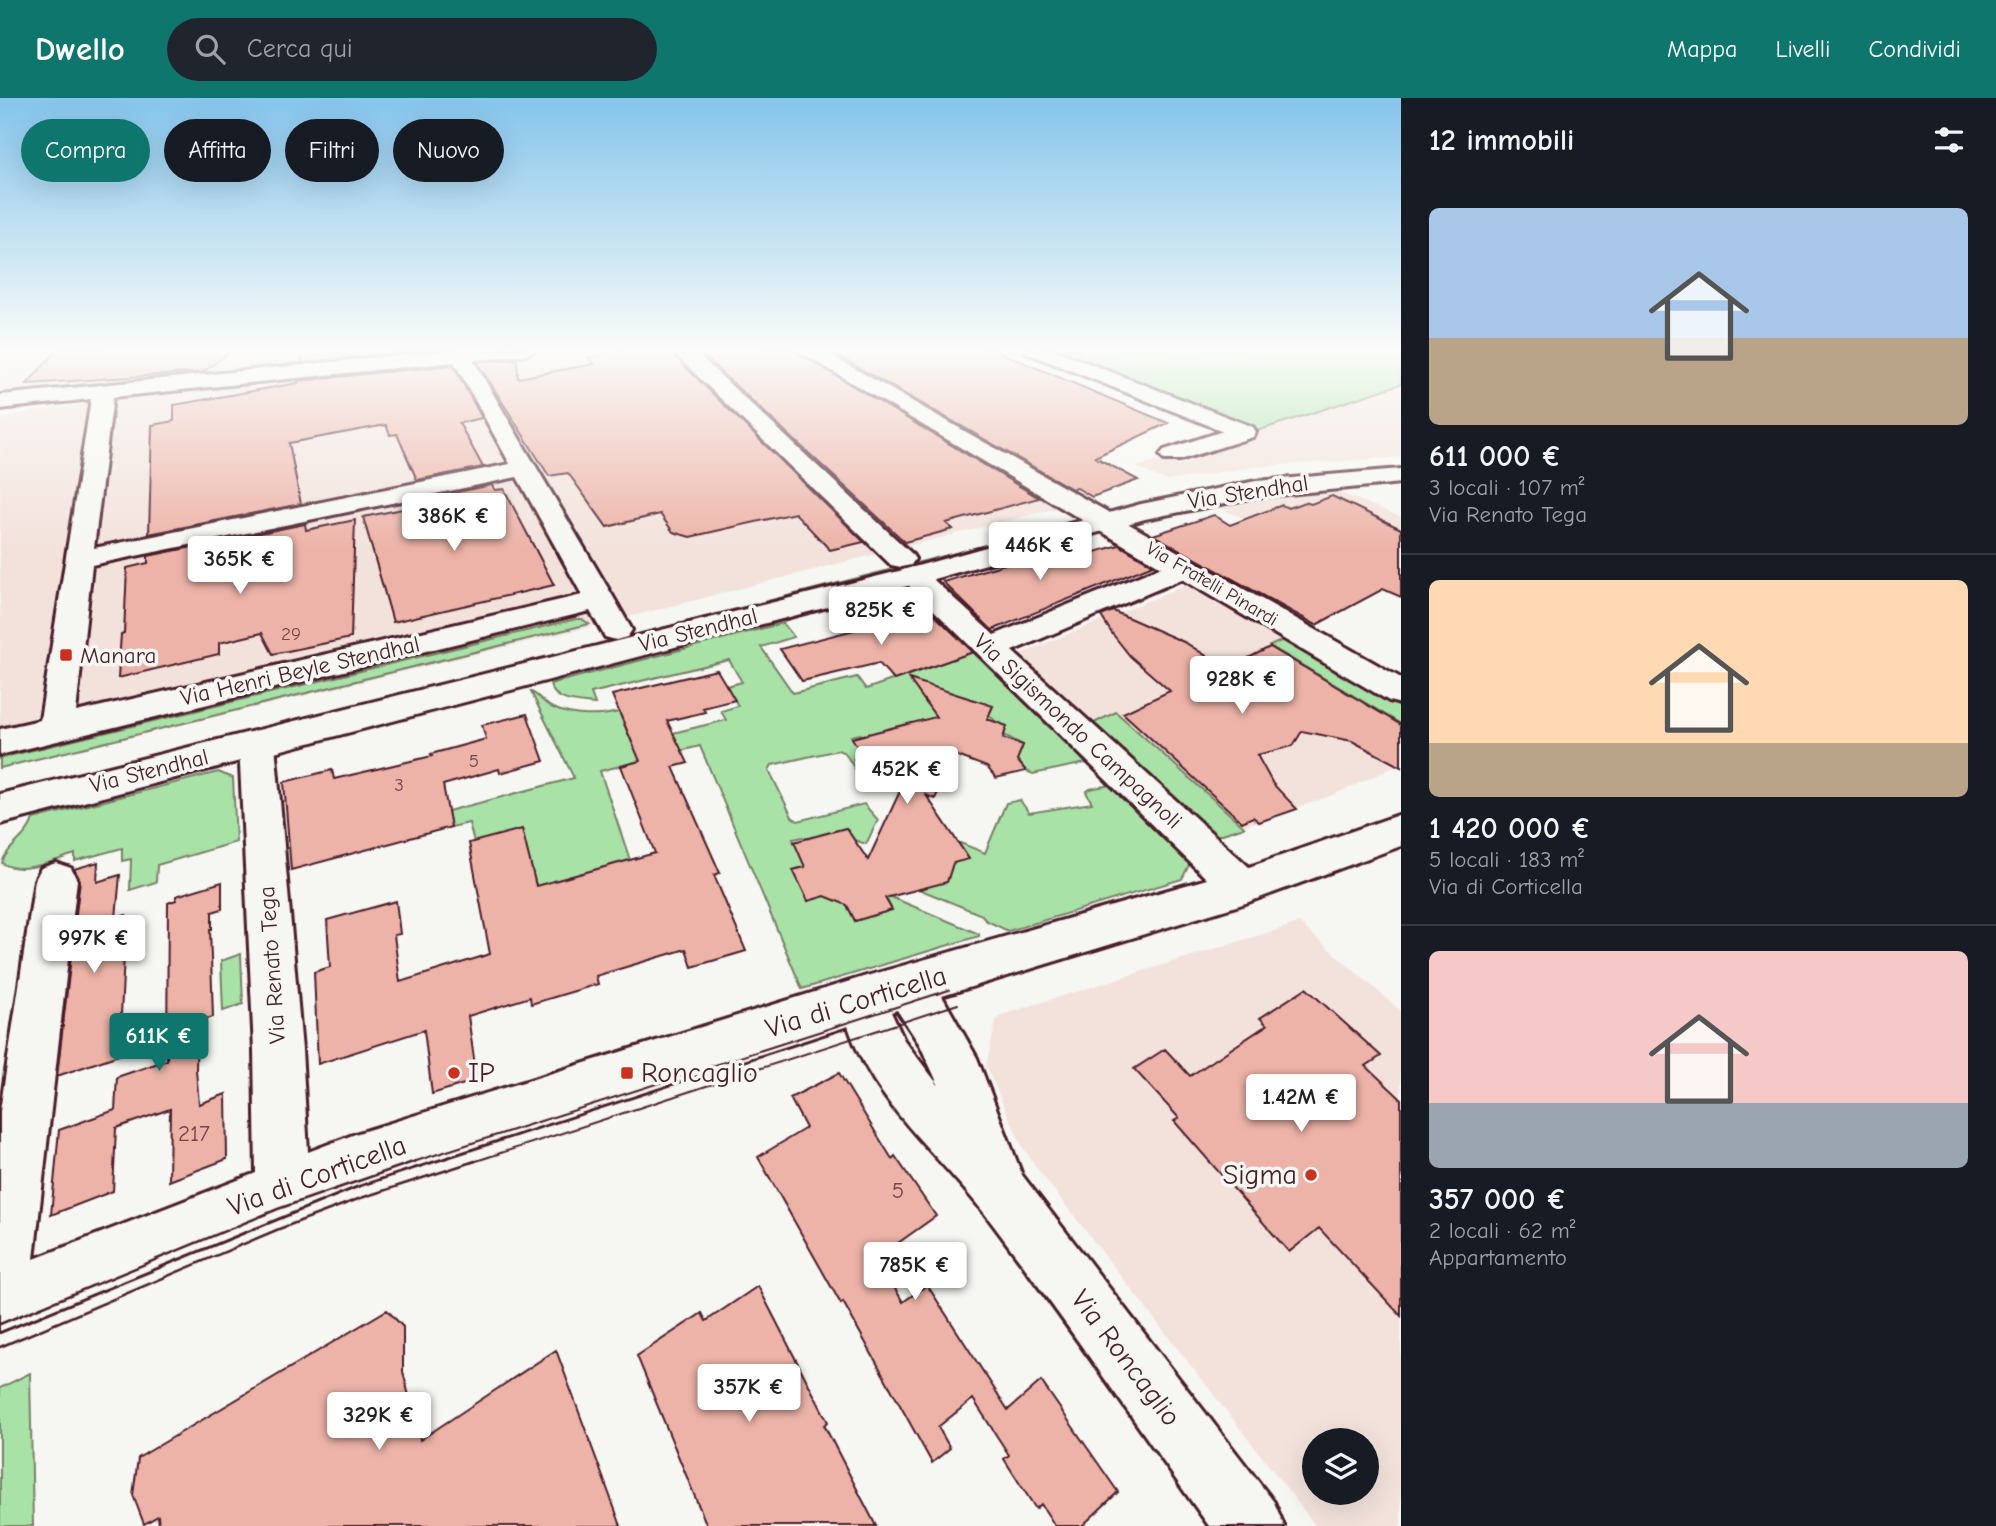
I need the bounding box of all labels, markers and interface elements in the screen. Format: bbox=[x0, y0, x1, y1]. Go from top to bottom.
search box bbox=[167, 18, 657, 81]
text: Dwello bbox=[35, 30, 125, 68]
icon: search bbox=[191, 30, 229, 68]
text: Cerca qui bbox=[247, 34, 353, 64]
text: Mappa bbox=[1667, 35, 1737, 63]
text: Livelli bbox=[1775, 35, 1830, 63]
text: Condividi bbox=[1868, 35, 1961, 63]
chip: Compra bbox=[21, 119, 150, 182]
chip: Affitta bbox=[164, 119, 271, 182]
chip: Filtri bbox=[285, 119, 379, 182]
chip: Nuovo bbox=[393, 119, 504, 182]
icon: filters bbox=[1930, 121, 1968, 159]
text: 12 immobili bbox=[1429, 123, 1574, 158]
icon: home bbox=[1636, 253, 1762, 379]
text: 611 000 € bbox=[1429, 439, 1562, 474]
street label: Via Stendhal bbox=[1186, 469, 1310, 515]
text: 3 locali · 107 m² bbox=[1429, 474, 1585, 501]
pin: 386K € bbox=[397, 494, 511, 553]
text: Via Renato Tega bbox=[1429, 501, 1587, 528]
text: 386K € bbox=[418, 502, 490, 529]
pin: 446K € bbox=[983, 522, 1097, 582]
text: 446K € bbox=[1005, 531, 1075, 558]
pin: 365K € bbox=[183, 536, 297, 596]
street label: Via Fratelli Pinardi bbox=[1142, 537, 1282, 631]
text: 365K € bbox=[204, 545, 276, 572]
pin: 825K € bbox=[824, 588, 938, 647]
text: 825K € bbox=[845, 596, 917, 623]
street label: Via Stendhal bbox=[636, 602, 760, 658]
house number: 29 bbox=[281, 623, 301, 645]
icon: home bbox=[1636, 625, 1762, 751]
street label: Via Sigismondo Campagnoli bbox=[968, 628, 1188, 834]
street label: Via Henri Beyle Stendhal bbox=[178, 630, 422, 712]
place label: Manara bbox=[80, 642, 156, 669]
marker: Manara bbox=[58, 647, 74, 663]
pin: 928K € bbox=[1185, 656, 1299, 716]
text: 928K € bbox=[1206, 665, 1278, 692]
street label: Via Stendhal bbox=[87, 743, 211, 799]
pin: 452K € bbox=[850, 746, 964, 806]
house number: 5 bbox=[469, 750, 479, 772]
text: 452K € bbox=[871, 755, 943, 782]
house number: 3 bbox=[394, 774, 404, 796]
text: 1 420 000 € bbox=[1429, 811, 1591, 846]
text: 5 locali · 183 m² bbox=[1429, 846, 1584, 873]
text: Via di Corticella bbox=[1429, 873, 1583, 900]
street label: Via Renato Tega bbox=[253, 885, 291, 1045]
pin: 997K € bbox=[37, 916, 151, 975]
text: 997K € bbox=[58, 924, 130, 951]
street label: Via di Corticella bbox=[762, 959, 950, 1045]
icon: home bbox=[1636, 996, 1762, 1122]
pin: 611K € bbox=[102, 1014, 216, 1073]
text: 611K € bbox=[125, 1022, 193, 1049]
place label: IP bbox=[468, 1057, 495, 1089]
place label: Roncaglio bbox=[641, 1057, 758, 1089]
marker: IP bbox=[446, 1065, 462, 1081]
marker: Roncaglio bbox=[619, 1065, 635, 1081]
pin: 1.42M € bbox=[1236, 1074, 1366, 1134]
text: 1.42M € bbox=[1262, 1083, 1340, 1110]
house number: 217 bbox=[178, 1120, 210, 1147]
street label: Via di Corticella bbox=[223, 1129, 411, 1223]
place label: Sigma bbox=[1223, 1159, 1297, 1191]
marker: Sigma bbox=[1303, 1167, 1319, 1183]
house number: 5 bbox=[892, 1177, 904, 1204]
text: 357 000 € bbox=[1429, 1182, 1567, 1217]
text: 2 locali · 62 m² bbox=[1429, 1217, 1575, 1244]
pin: 785K € bbox=[858, 1242, 972, 1302]
text: Appartamento bbox=[1429, 1244, 1567, 1271]
text: 785K € bbox=[880, 1251, 950, 1278]
street label: Via Roncaglio bbox=[1065, 1284, 1187, 1432]
pin: 357K € bbox=[692, 1364, 806, 1424]
text: 357K € bbox=[714, 1373, 784, 1400]
pin: 329K € bbox=[322, 1392, 436, 1452]
text: 329K € bbox=[343, 1401, 415, 1428]
map controls bbox=[1302, 1428, 1379, 1505]
button: layers bbox=[1302, 1428, 1379, 1505]

